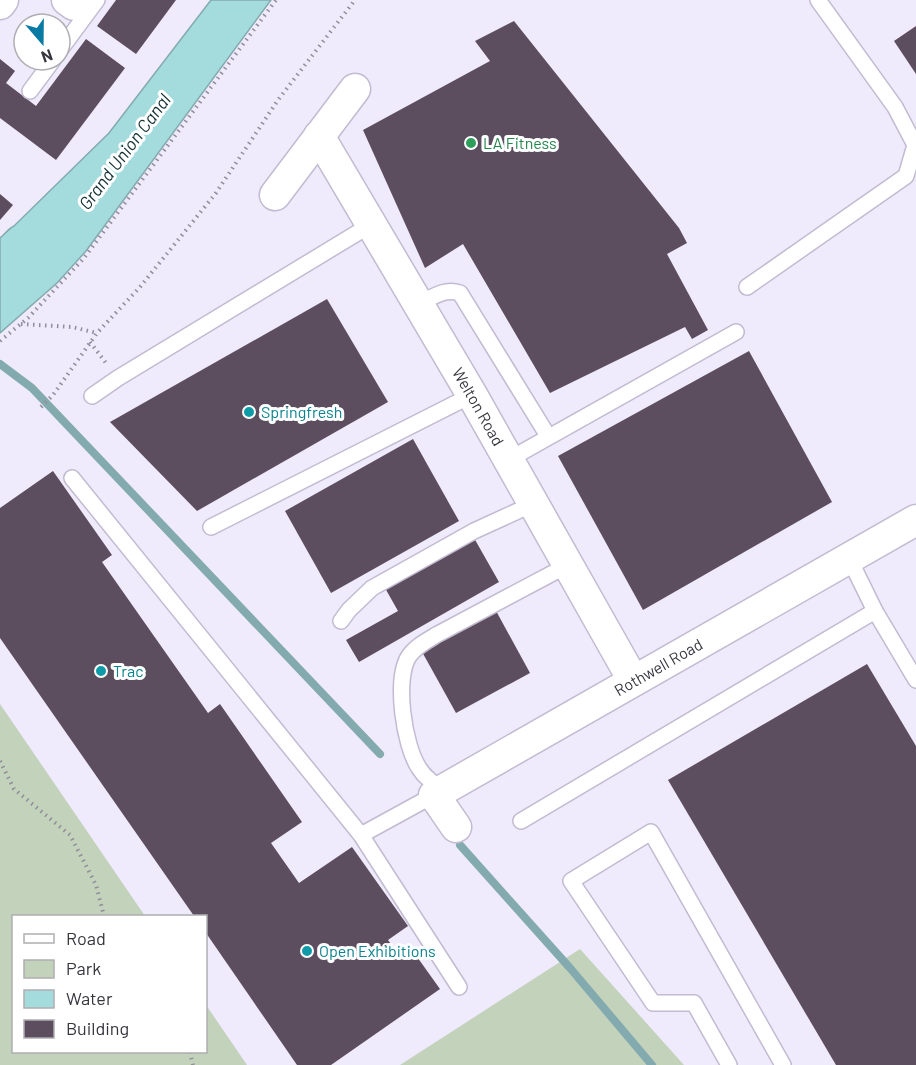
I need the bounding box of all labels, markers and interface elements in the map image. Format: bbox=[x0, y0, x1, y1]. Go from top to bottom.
north arrow bbox=[12, 12, 72, 72]
text: N bbox=[39, 46, 56, 67]
water label: Grand Union Canal bbox=[74, 89, 175, 214]
place label: LA Fitness bbox=[483, 133, 557, 152]
marker: LA Fitness bbox=[464, 136, 478, 150]
street label: Welton Road bbox=[449, 364, 509, 449]
place label: Springfresh bbox=[261, 402, 342, 421]
marker: Springfresh bbox=[242, 405, 256, 419]
street label: Rothwell Road bbox=[611, 634, 705, 699]
place label: Trac bbox=[113, 661, 144, 680]
marker: Trac bbox=[94, 664, 108, 678]
legend bbox=[12, 915, 207, 1053]
text: Road bbox=[66, 927, 106, 949]
place label: Open Exhibitions bbox=[319, 941, 436, 960]
marker: Open Exhibitions bbox=[300, 944, 314, 958]
text: Park bbox=[66, 957, 101, 979]
text: Water bbox=[66, 987, 113, 1009]
text: Building bbox=[66, 1017, 129, 1039]

